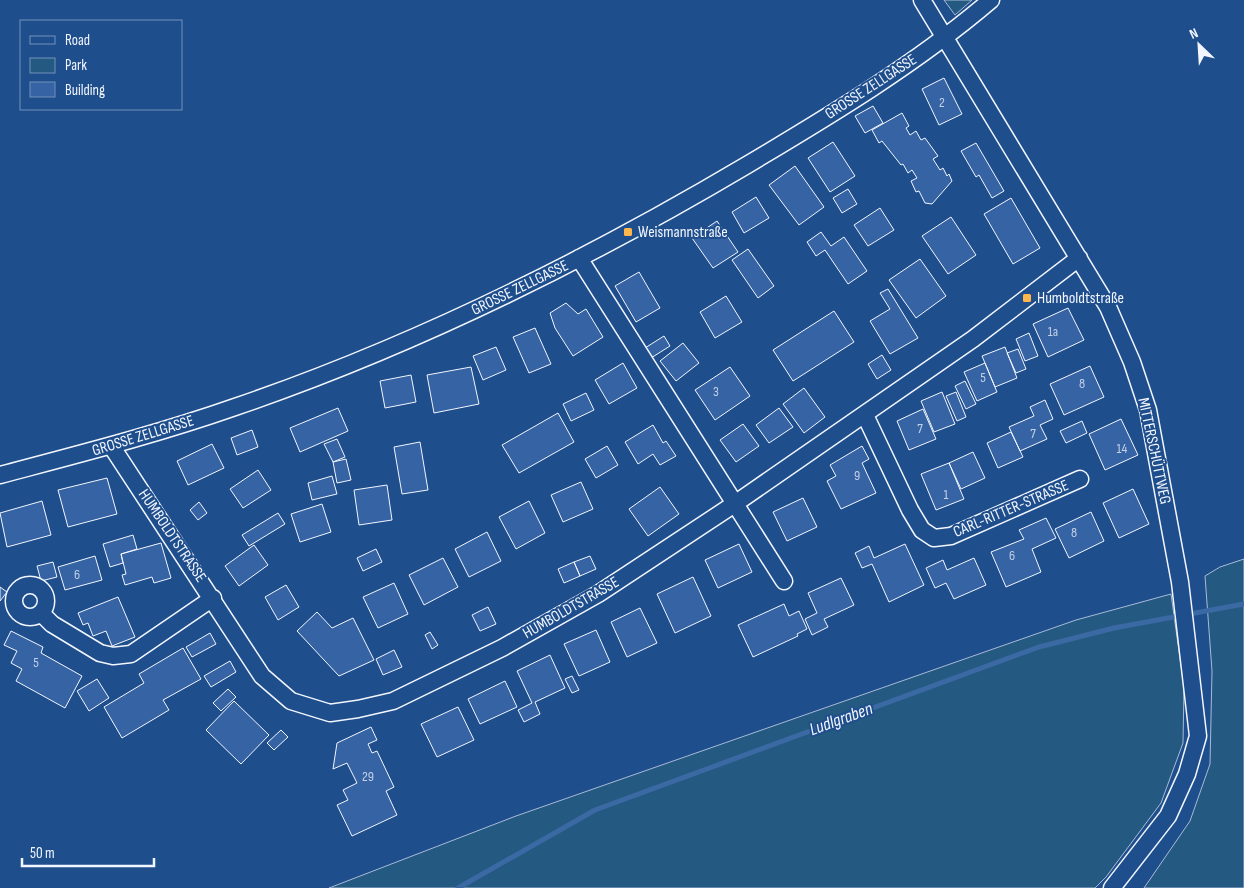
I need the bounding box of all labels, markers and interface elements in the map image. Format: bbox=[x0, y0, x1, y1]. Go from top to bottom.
legend bbox=[20, 20, 182, 110]
north arrow bbox=[1174, 20, 1224, 70]
text: N bbox=[1187, 24, 1201, 43]
text: Road bbox=[65, 31, 90, 50]
street label: GROSSE ZELLGASSE bbox=[822, 50, 920, 124]
text: Park bbox=[65, 56, 87, 75]
text: Building bbox=[65, 81, 105, 100]
house number: 2 bbox=[939, 94, 945, 111]
place label: Weismannstraße bbox=[638, 223, 728, 242]
marker: Weismannstraße bbox=[622, 226, 634, 238]
street label: GROSSE ZELLGASSE bbox=[468, 256, 572, 320]
place label: Humboldtstraße bbox=[1037, 289, 1124, 308]
marker: Humboldtstraße bbox=[1021, 292, 1033, 304]
house number: 1a bbox=[1048, 323, 1058, 340]
house number: 5 bbox=[980, 369, 986, 386]
house number: 8 bbox=[1079, 375, 1085, 392]
house number: 3 bbox=[713, 383, 719, 400]
street label: MITTERSCHÜTTWEG bbox=[1133, 396, 1175, 506]
street label: GROSSE ZELLGASSE bbox=[90, 412, 196, 460]
house number: 7 bbox=[917, 420, 923, 437]
house number: 7 bbox=[1030, 425, 1036, 442]
house number: 14 bbox=[1117, 440, 1128, 457]
house number: 9 bbox=[854, 467, 860, 484]
street label: CARL-RITTER-STRASSE bbox=[950, 476, 1072, 542]
street label: HUMBOLDTSTRASSE bbox=[134, 486, 210, 586]
house number: 1 bbox=[944, 486, 949, 503]
house number: 8 bbox=[1071, 524, 1077, 541]
house number: 6 bbox=[1009, 547, 1015, 564]
house number: 6 bbox=[74, 566, 80, 583]
street label: HUMBOLDTSTRASSE bbox=[520, 573, 622, 643]
house number: 5 bbox=[33, 654, 39, 671]
water label: Ludlgraben bbox=[807, 698, 876, 740]
house number: 29 bbox=[362, 768, 374, 785]
scale bar bbox=[22, 836, 155, 868]
text: 50 m bbox=[30, 844, 55, 863]

